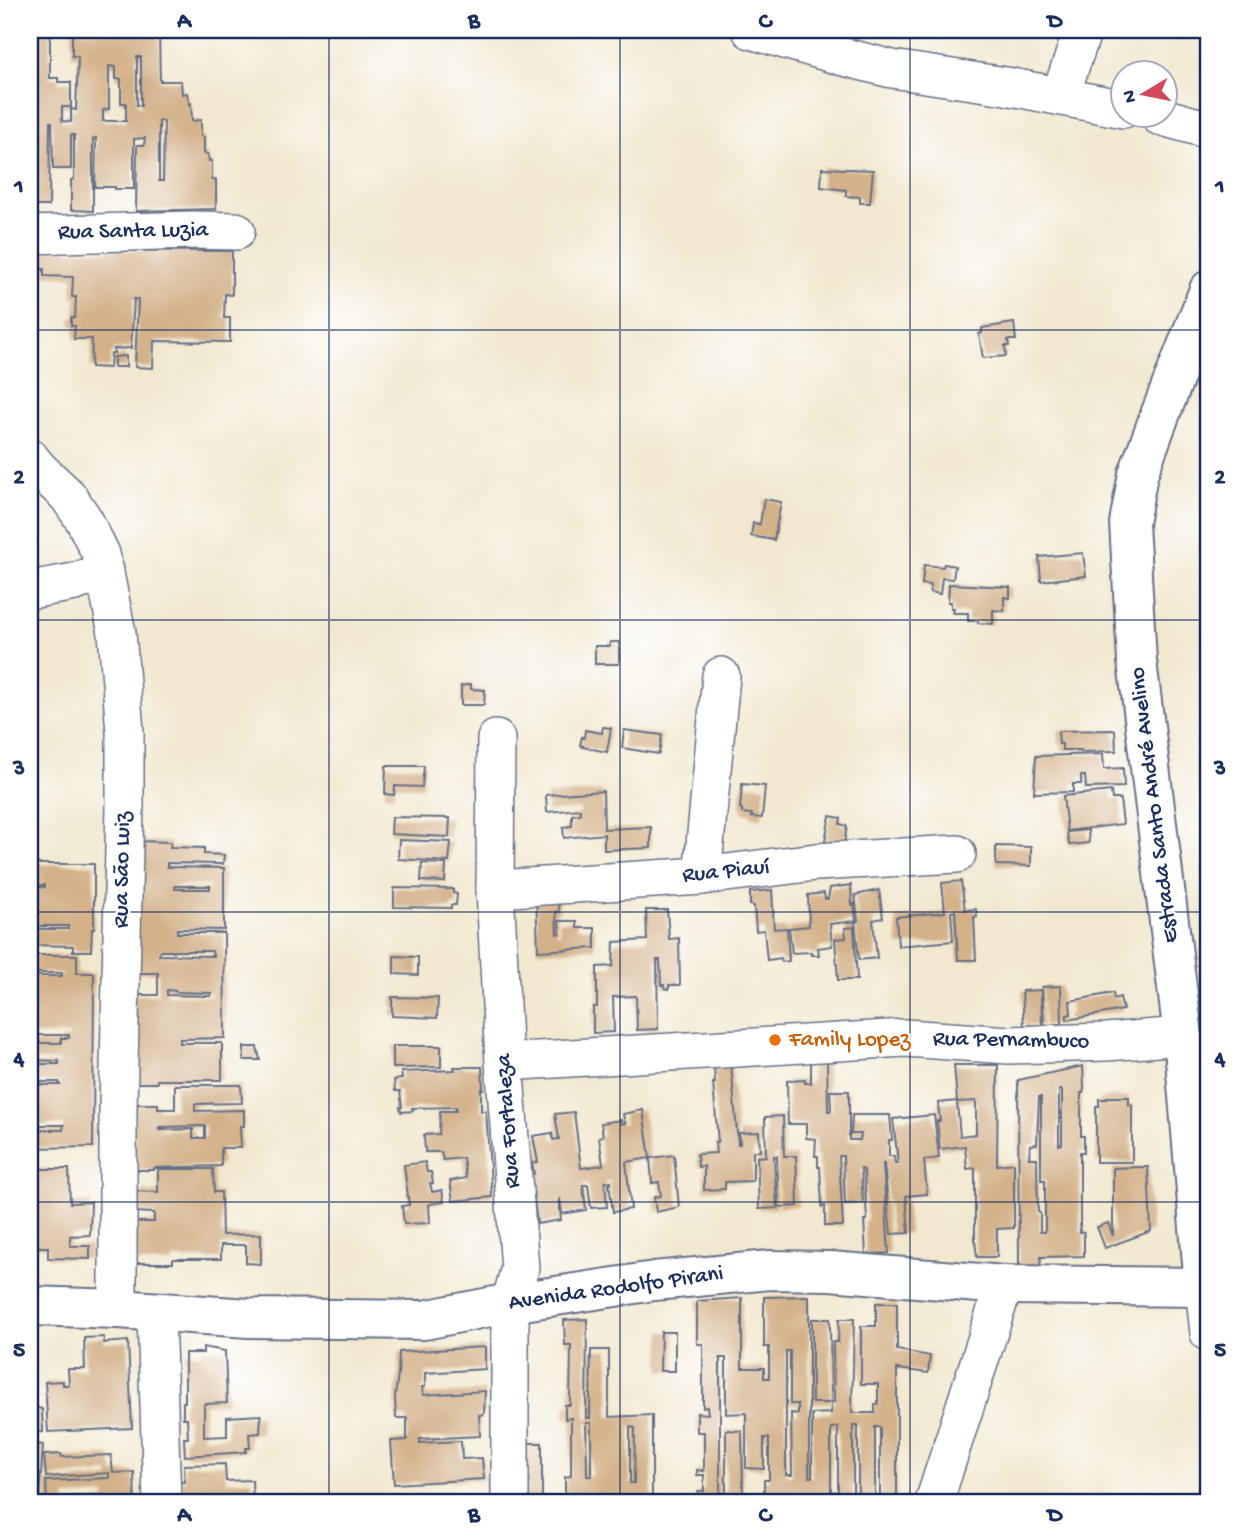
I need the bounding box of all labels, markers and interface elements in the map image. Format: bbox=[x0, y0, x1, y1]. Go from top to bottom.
text: A bbox=[176, 9, 192, 36]
text: B bbox=[467, 9, 481, 36]
text: C bbox=[759, 9, 774, 36]
text: D bbox=[1046, 9, 1064, 36]
north arrow bbox=[1110, 60, 1180, 130]
text: N bbox=[1118, 88, 1143, 104]
text: 1 bbox=[13, 174, 24, 201]
text: 1 bbox=[1214, 174, 1225, 201]
street label: Rua Santa Luzia bbox=[58, 217, 210, 247]
text: 2 bbox=[13, 465, 25, 492]
text: 2 bbox=[1214, 465, 1226, 492]
street label: Estrada Santo André Avelino bbox=[1125, 665, 1185, 945]
text: 3 bbox=[12, 756, 25, 783]
text: 3 bbox=[1213, 756, 1226, 783]
street label: Rua São Luiz bbox=[108, 811, 138, 928]
street label: Rua Piauí bbox=[681, 854, 772, 890]
street label: Rua Pernambuco bbox=[933, 1026, 1090, 1056]
place label: Family Lopez bbox=[788, 1027, 911, 1054]
marker: Family Lopez bbox=[767, 1032, 783, 1048]
text: 4 bbox=[13, 1047, 25, 1074]
text: 4 bbox=[1214, 1047, 1226, 1074]
street label: Rua Fortaleza bbox=[491, 1052, 527, 1189]
street label: Avenida Rodolfo Pirani bbox=[507, 1261, 725, 1317]
text: 5 bbox=[13, 1338, 25, 1365]
text: 5 bbox=[1214, 1338, 1226, 1365]
text: A bbox=[176, 1503, 192, 1530]
text: B bbox=[467, 1503, 481, 1530]
text: C bbox=[759, 1503, 774, 1530]
text: D bbox=[1046, 1503, 1064, 1530]

